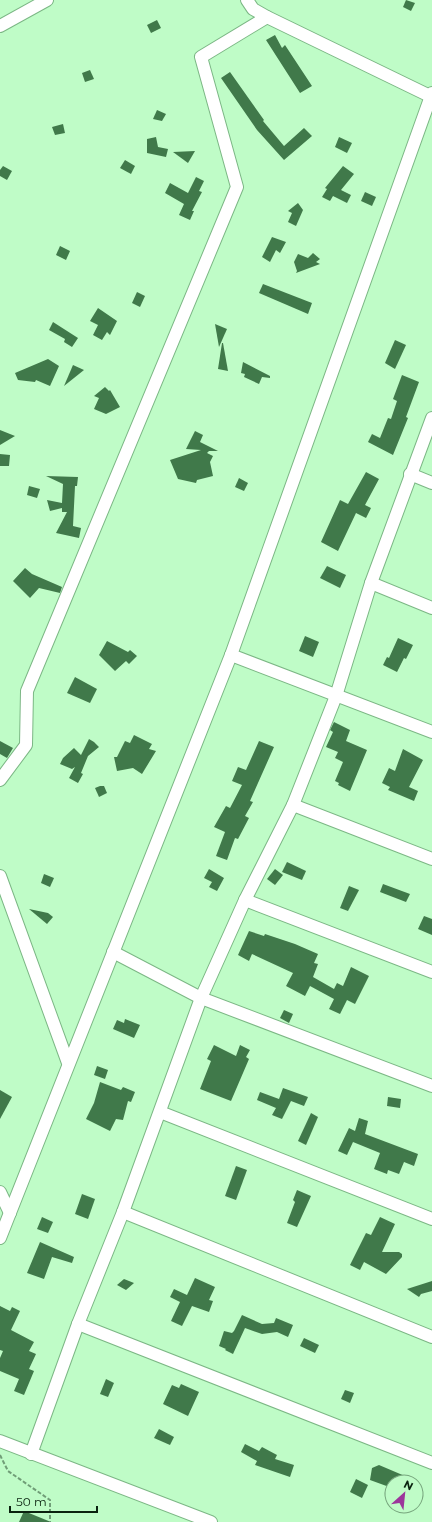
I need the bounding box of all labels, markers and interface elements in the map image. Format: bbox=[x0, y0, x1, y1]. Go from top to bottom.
north arrow bbox=[384, 1474, 424, 1514]
text: N bbox=[401, 1477, 416, 1493]
scale bar bbox=[10, 1488, 97, 1514]
text: 50 m bbox=[16, 1494, 47, 1509]

